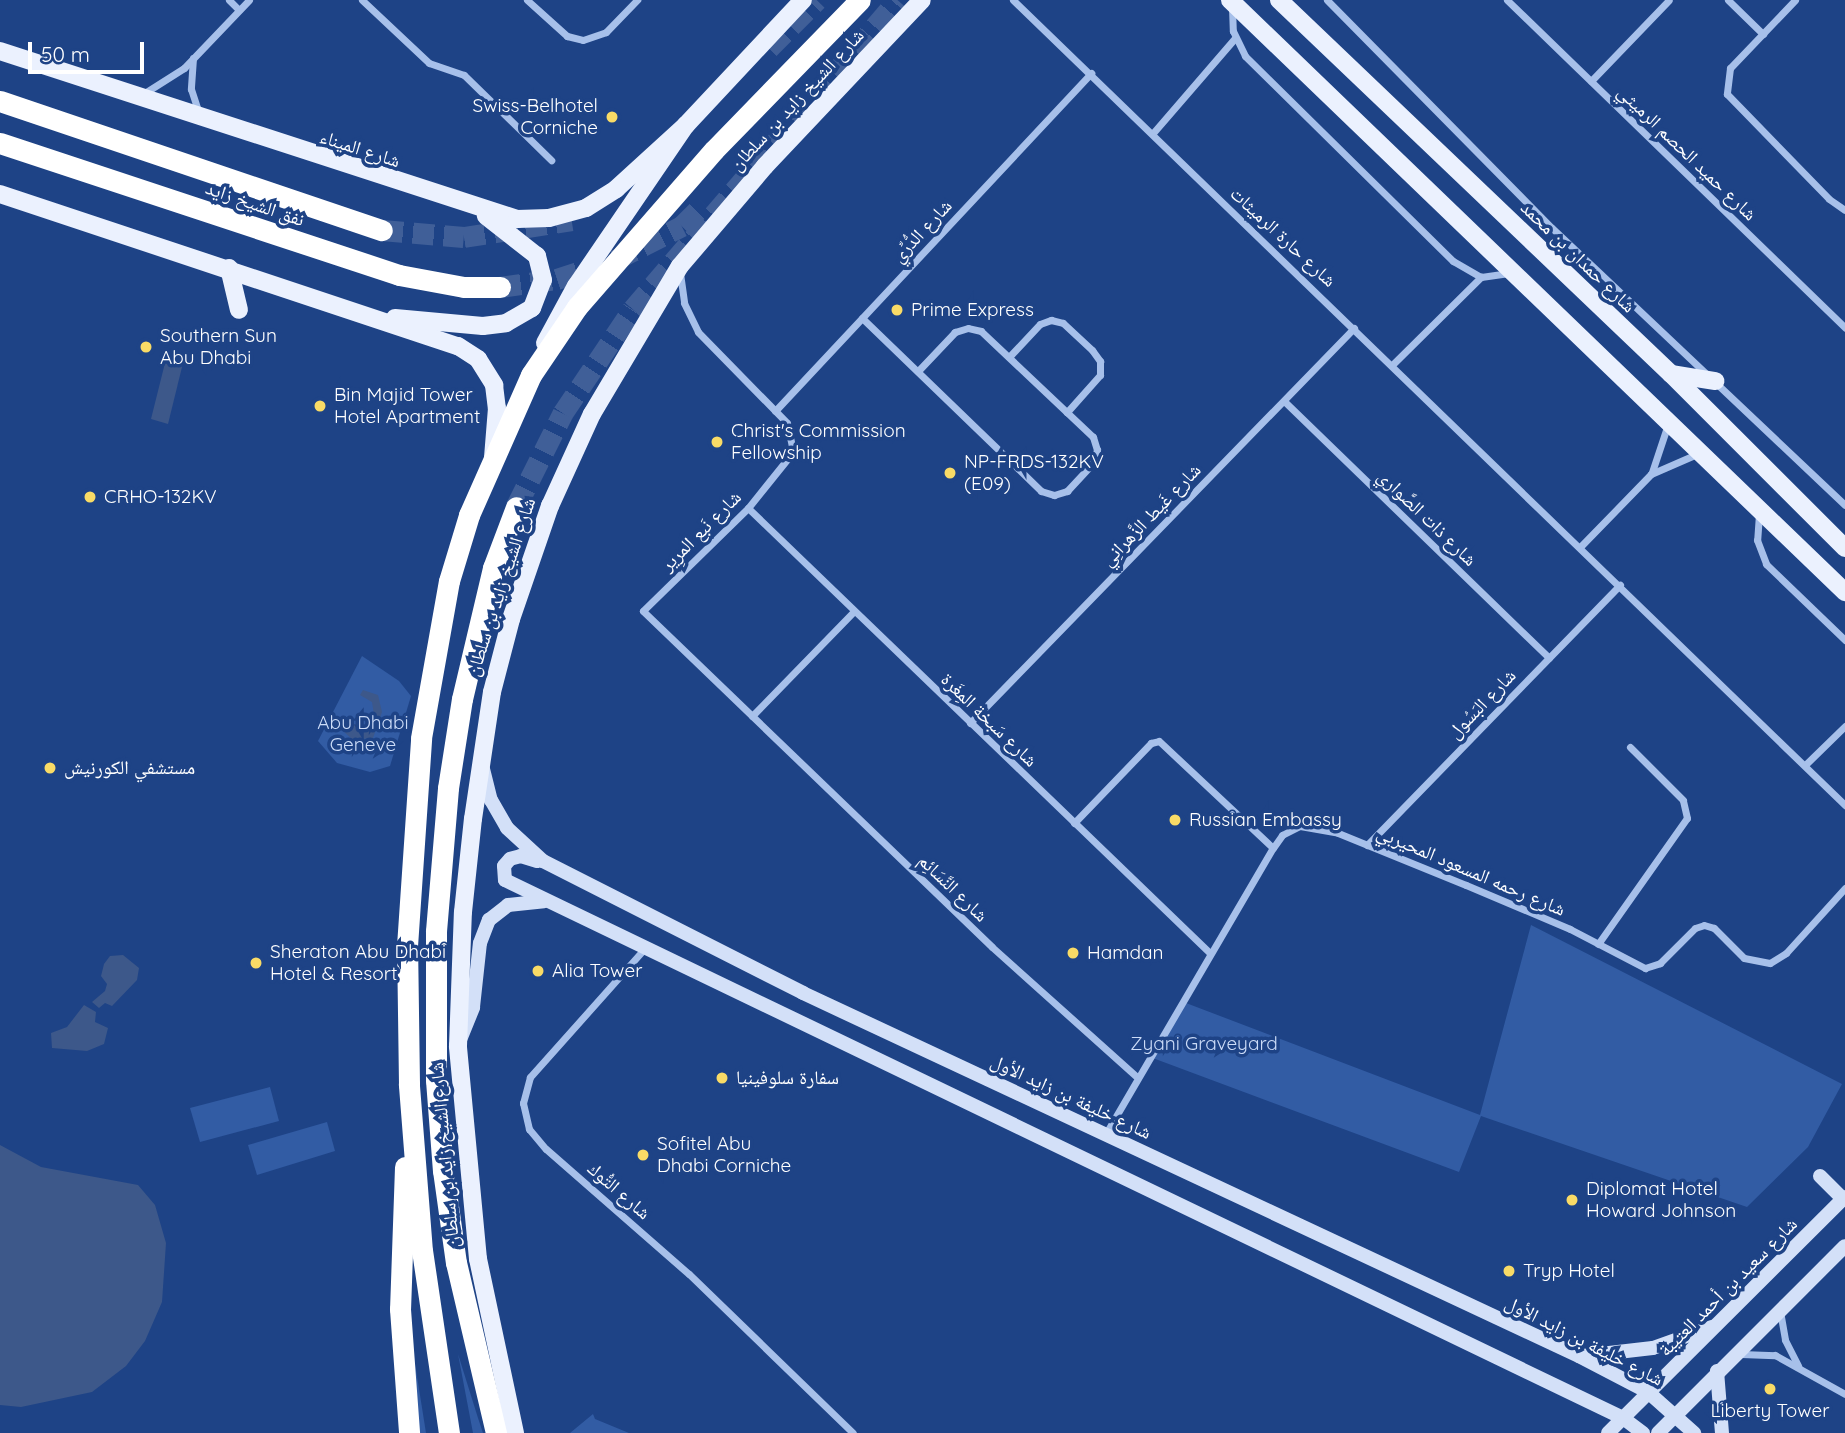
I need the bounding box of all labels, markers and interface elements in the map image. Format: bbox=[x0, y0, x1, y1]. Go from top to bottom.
street label: شارع الشيخ زايد بن سلطان bbox=[725, 24, 869, 176]
scale bar bbox=[32, 28, 147, 72]
text: 50 m bbox=[41, 41, 90, 67]
street label: شارع حميد الحصم الرميثي bbox=[1613, 81, 1761, 225]
place label: Swiss-Belhotel Corniche bbox=[473, 95, 598, 139]
marker: Swiss-Belhotel Corniche bbox=[604, 109, 620, 125]
street label: شارع الميناء bbox=[317, 125, 403, 173]
street label: نفق الشيخ زايد bbox=[203, 176, 307, 232]
street label: شارع حارة الرميثات bbox=[1225, 182, 1341, 292]
street label: شارع الدُّرِّي bbox=[887, 195, 957, 267]
street label: شارع حمدان بن محمد bbox=[1516, 196, 1640, 318]
place label: Prime Express bbox=[911, 299, 1034, 321]
marker: Prime Express bbox=[889, 302, 905, 318]
place label: Southern Sun Abu Dhabi bbox=[160, 325, 277, 369]
marker: Southern Sun Abu Dhabi bbox=[138, 339, 154, 355]
place label: Bin Majid Tower Hotel Apartment bbox=[334, 384, 480, 428]
marker: Bin Majid Tower Hotel Apartment bbox=[312, 398, 328, 414]
place label: Christ's Commission Fellowship bbox=[731, 420, 906, 464]
marker: Christ's Commission Fellowship bbox=[709, 434, 725, 450]
place label: NP-FRDS-132KV (E09) bbox=[964, 451, 1104, 495]
street label: شارع غَيط الزَّهرانِي bbox=[1096, 459, 1206, 571]
marker: NP-FRDS-132KV (E09) bbox=[942, 465, 958, 481]
street label: شارع ذات الصَّواري bbox=[1373, 465, 1481, 571]
place label: CRHO-132KV bbox=[104, 486, 217, 508]
street label: شارع نَبع المرِير bbox=[656, 486, 746, 576]
marker: CRHO-132KV bbox=[82, 489, 98, 505]
street label: شارع الشيخ زايد بن سلطان bbox=[461, 495, 541, 679]
street label: شارع البَسُول bbox=[1443, 664, 1521, 744]
street label: شارع سَبخة المِغَرة bbox=[936, 668, 1042, 772]
park label: Abu Dhabi Geneve bbox=[317, 712, 409, 756]
place label: مستشفي الكورنيش bbox=[64, 757, 195, 779]
marker: مستشفي الكورنيش bbox=[42, 760, 58, 776]
place label: Russian Embassy bbox=[1189, 809, 1342, 831]
marker: Russian Embassy bbox=[1167, 812, 1183, 828]
street label: شارع رحمه المسعود المحيربي bbox=[1373, 821, 1569, 921]
street label: شارع النَّسَائِم bbox=[913, 849, 993, 927]
place label: Sheraton Abu Dhabi Hotel & Resort bbox=[270, 941, 446, 985]
place label: Hamdan bbox=[1087, 942, 1164, 964]
marker: Hamdan bbox=[1065, 945, 1081, 961]
marker: Sheraton Abu Dhabi Hotel & Resort bbox=[248, 955, 264, 971]
place label: Alia Tower bbox=[552, 960, 642, 982]
marker: Alia Tower bbox=[530, 963, 546, 979]
park label: Zyani Graveyard bbox=[1130, 1033, 1278, 1055]
street label: شارع خليفة بن زايد الأول bbox=[987, 1050, 1155, 1144]
street label: شارع الشيخ زايد بن سلطان bbox=[426, 1061, 464, 1249]
place label: سفارة سلوفينيا bbox=[736, 1067, 839, 1089]
marker: سفارة سلوفينيا bbox=[714, 1070, 730, 1086]
place label: Sofitel Abu Dhabi Corniche bbox=[657, 1133, 791, 1177]
marker: Sofitel Abu Dhabi Corniche bbox=[635, 1147, 651, 1163]
street label: شارع التُّوك bbox=[583, 1157, 655, 1225]
place label: Diplomat Hotel Howard Johnson bbox=[1586, 1178, 1736, 1222]
marker: Diplomat Hotel Howard Johnson bbox=[1564, 1192, 1580, 1208]
street label: شارع سعيد بن أحمد العتيبة bbox=[1654, 1213, 1802, 1361]
place label: Tryp Hotel bbox=[1523, 1260, 1615, 1282]
marker: Tryp Hotel bbox=[1501, 1263, 1517, 1279]
street label: شارع خليفة بن زايد الأول bbox=[1501, 1291, 1667, 1391]
marker: Liberty Tower bbox=[1762, 1381, 1778, 1397]
place label: Liberty Tower bbox=[1710, 1400, 1830, 1422]

